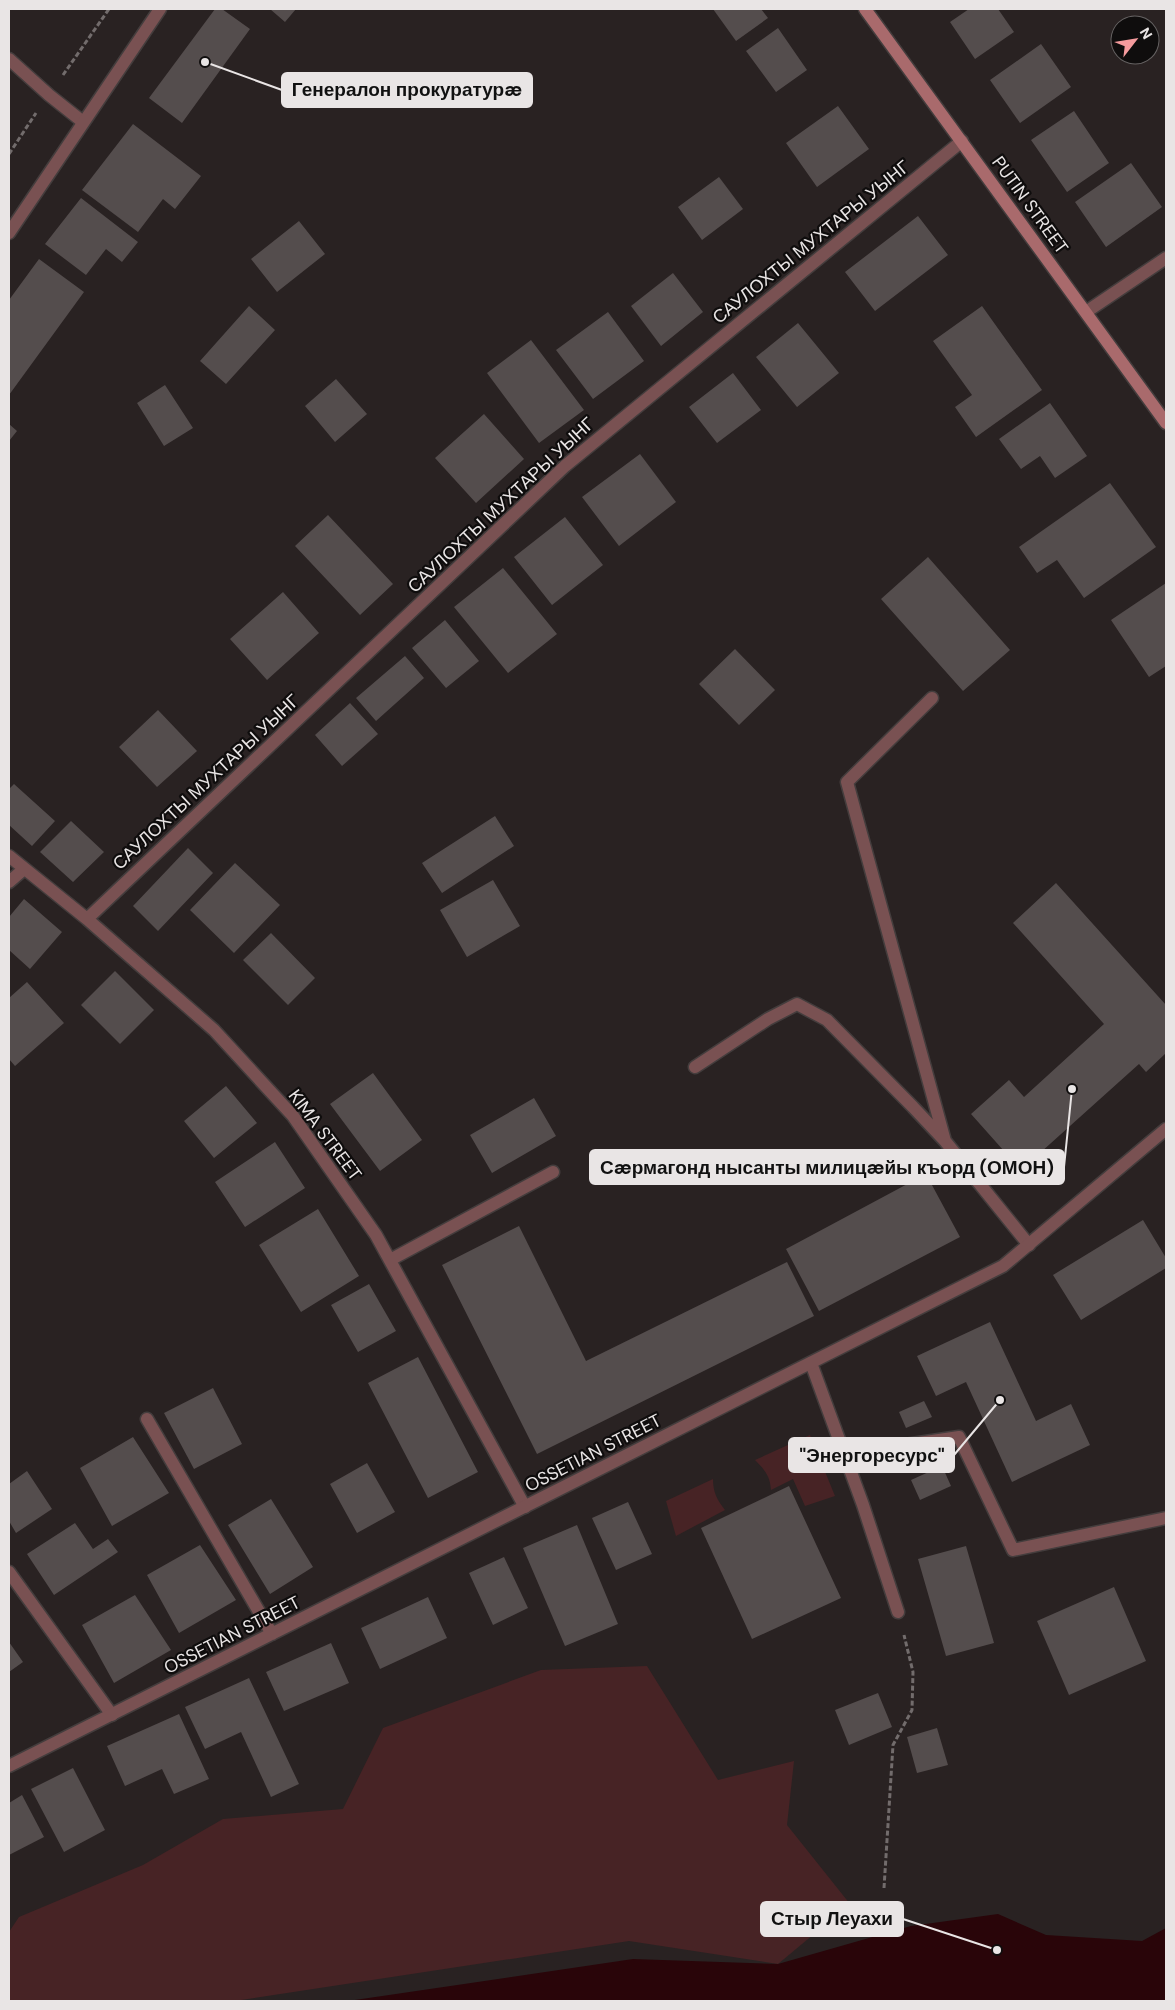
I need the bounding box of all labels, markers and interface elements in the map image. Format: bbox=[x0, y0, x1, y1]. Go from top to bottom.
north arrow bbox=[1110, 15, 1160, 65]
text: N bbox=[1136, 24, 1156, 42]
callout: Генералон прокуратурæ bbox=[282, 73, 532, 107]
text: Генералон прокуратурæ bbox=[292, 77, 522, 102]
street label: PUTIN STREET bbox=[986, 151, 1074, 259]
street label: САУЛОХТЫ МУХТАРЫ УЫНГ bbox=[707, 155, 915, 329]
street label: САУЛОХТЫ МУХТАРЫ УЫНГ bbox=[402, 412, 600, 598]
street label: САУЛОХТЫ МУХТАРЫ УЫНГ bbox=[107, 689, 305, 875]
street label: KIMA STREET bbox=[283, 1085, 367, 1185]
callout: Сæрмагонд нысанты милицæйы къорд (ОМОН) bbox=[590, 1150, 1064, 1184]
text: Сæрмагонд нысанты милицæйы къорд (ОМОН) bbox=[600, 1155, 1054, 1180]
street label: OSSETIAN STREET bbox=[521, 1408, 665, 1498]
callout: "Энергоресурс" bbox=[789, 1438, 954, 1472]
text: "Энергоресурс" bbox=[799, 1443, 945, 1468]
street label: OSSETIAN STREET bbox=[160, 1590, 304, 1680]
callout: Стыр Леуахи bbox=[761, 1902, 903, 1936]
text: Стыр Леуахи bbox=[771, 1906, 893, 1931]

